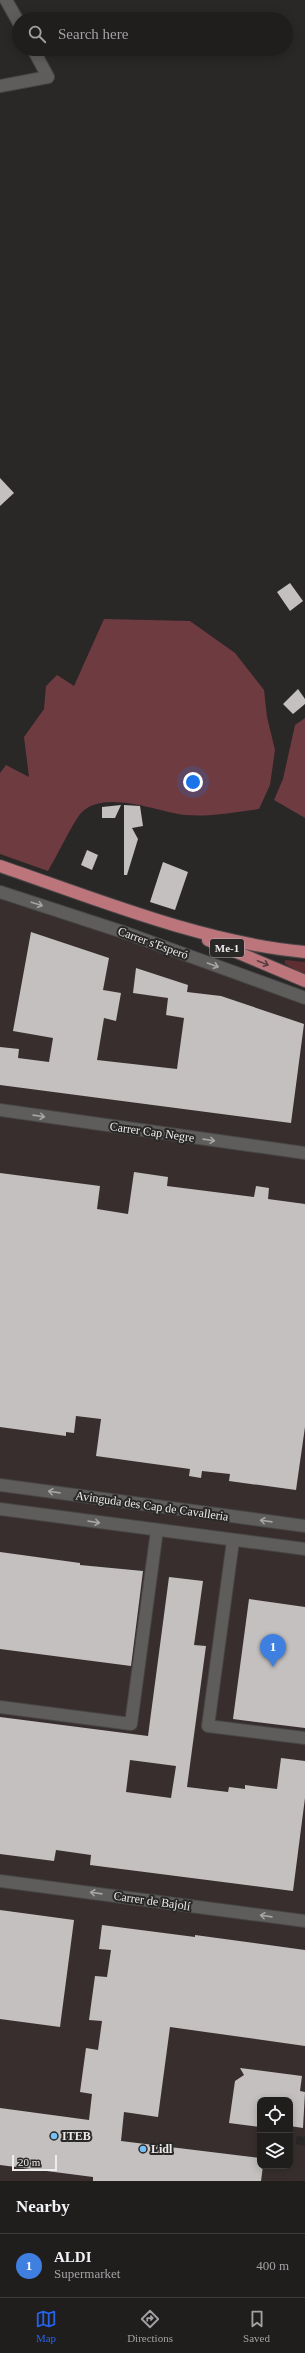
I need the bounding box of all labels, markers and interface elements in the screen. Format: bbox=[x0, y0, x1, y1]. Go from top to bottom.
search box bbox=[12, 12, 293, 56]
icon: search bbox=[26, 23, 48, 45]
text: Search here bbox=[58, 26, 128, 42]
your location bbox=[183, 772, 203, 792]
one-way arrow bbox=[30, 901, 43, 908]
street label: Carrer s'Esperó bbox=[116, 924, 190, 962]
road number: Me-1 bbox=[210, 939, 244, 957]
one-way arrow bbox=[257, 959, 269, 967]
one-way arrow bbox=[207, 961, 219, 969]
one-way arrow bbox=[32, 1112, 45, 1120]
street label: Carrer Cap Negre bbox=[109, 1119, 195, 1145]
one-way arrow bbox=[202, 1136, 215, 1144]
one-way arrow bbox=[48, 1488, 61, 1496]
street label: Avinguda des Cap de Cavalleria bbox=[75, 1488, 230, 1524]
one-way arrow bbox=[260, 1517, 273, 1525]
one-way arrow bbox=[87, 1518, 100, 1526]
pin: 1 bbox=[260, 1634, 286, 1667]
one-way arrow bbox=[90, 1889, 103, 1897]
street label: Carrer de Bajolí bbox=[113, 1889, 192, 1913]
one-way arrow bbox=[260, 1912, 273, 1920]
map controls bbox=[257, 2097, 293, 2169]
button: locate bbox=[257, 2097, 293, 2133]
place label: ITEB bbox=[62, 2129, 91, 2143]
marker: ITEB bbox=[49, 2131, 59, 2141]
button: layers bbox=[257, 2133, 293, 2169]
place label: Lidl bbox=[151, 2142, 173, 2156]
marker: Lidl bbox=[138, 2144, 148, 2154]
scale bar bbox=[12, 2153, 57, 2172]
text: 20 m bbox=[18, 2156, 40, 2168]
text: Nearby bbox=[16, 2197, 70, 2216]
text: ALDI bbox=[54, 2249, 92, 2265]
text: 1 bbox=[26, 2258, 32, 2273]
text: 400 m bbox=[256, 2258, 289, 2273]
text: Supermarket bbox=[54, 2266, 120, 2281]
tab: Map bbox=[35, 2308, 57, 2344]
tab: Directions bbox=[127, 2308, 173, 2344]
tab: Saved bbox=[243, 2308, 270, 2344]

